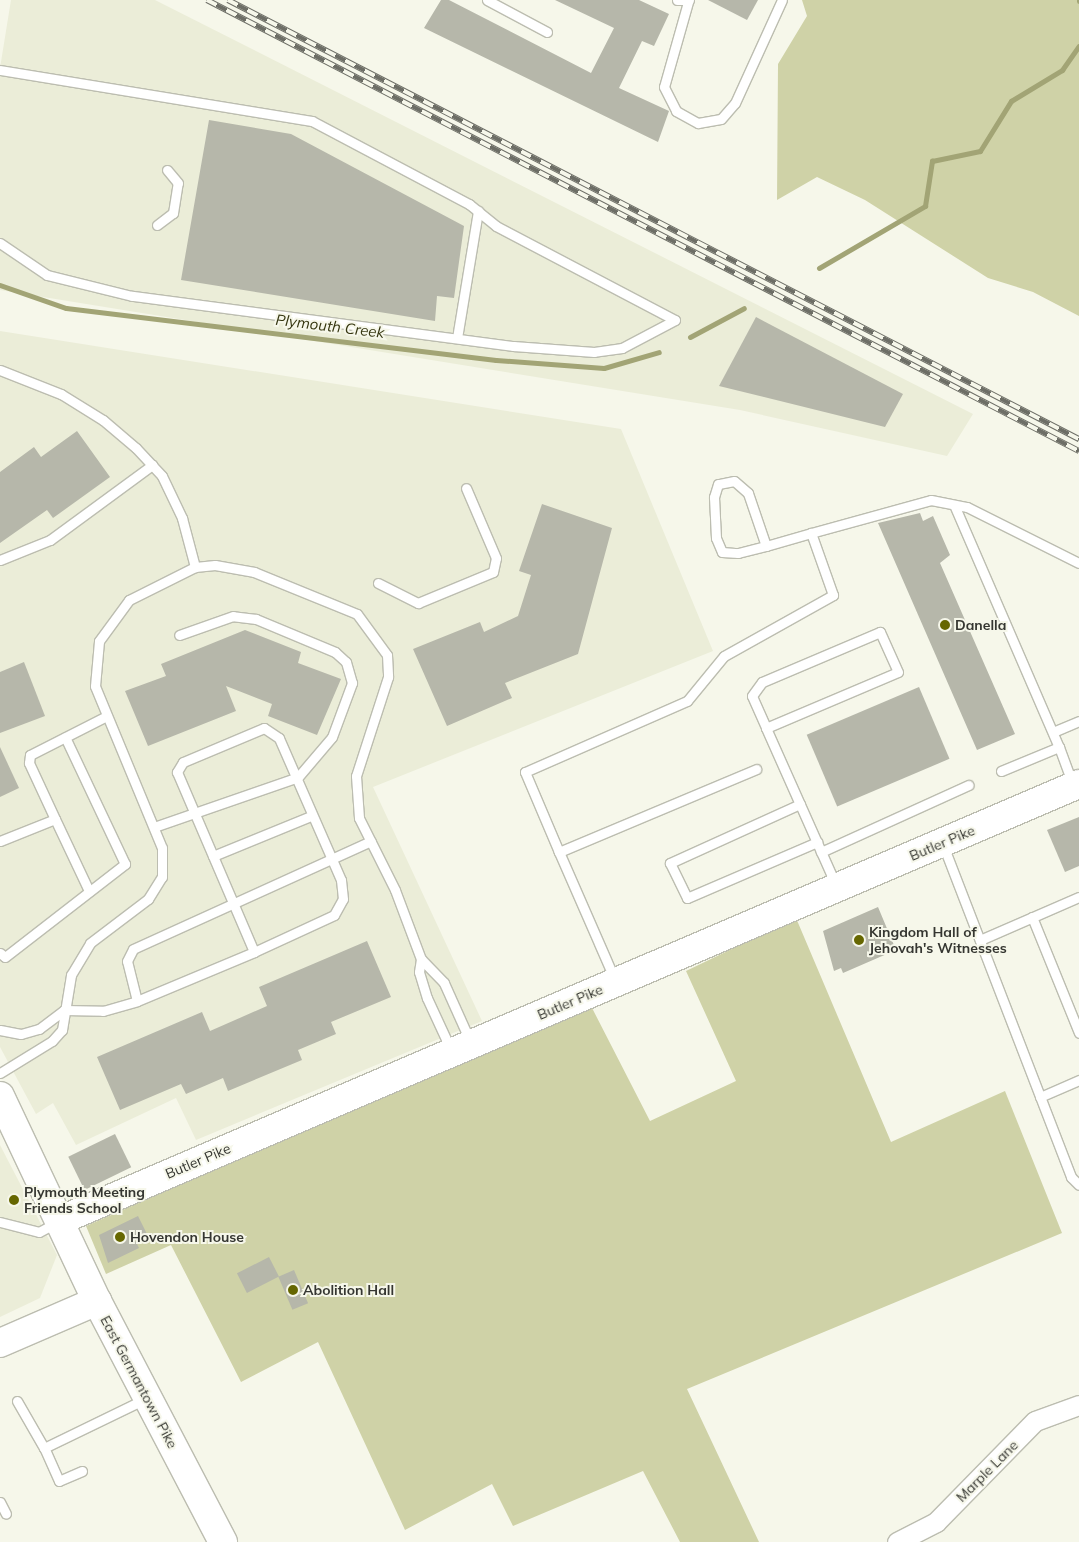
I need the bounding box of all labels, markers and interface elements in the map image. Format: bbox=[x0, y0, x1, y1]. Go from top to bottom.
water label: Plymouth Creek bbox=[275, 310, 385, 342]
place label: Danella bbox=[955, 617, 1006, 633]
marker: Danella bbox=[939, 619, 951, 631]
street label: Butler Pike bbox=[907, 822, 977, 864]
place label: Kingdom Hall of Jehovah's Witnesses bbox=[869, 924, 1007, 956]
marker: Kingdom Hall of Jehovah's Witnesses bbox=[853, 934, 865, 946]
street label: Butler Pike bbox=[535, 981, 605, 1023]
street label: Butler Pike bbox=[163, 1140, 233, 1182]
place label: Plymouth Meeting Friends School bbox=[24, 1184, 145, 1216]
marker: Plymouth Meeting Friends School bbox=[8, 1194, 20, 1206]
place label: Hovendon House bbox=[130, 1229, 244, 1245]
marker: Hovendon House bbox=[114, 1231, 126, 1243]
place label: Abolition Hall bbox=[303, 1282, 394, 1298]
marker: Abolition Hall bbox=[287, 1284, 299, 1296]
street label: East Germantown Pike bbox=[97, 1313, 181, 1451]
street label: Marple Lane bbox=[953, 1437, 1021, 1505]

